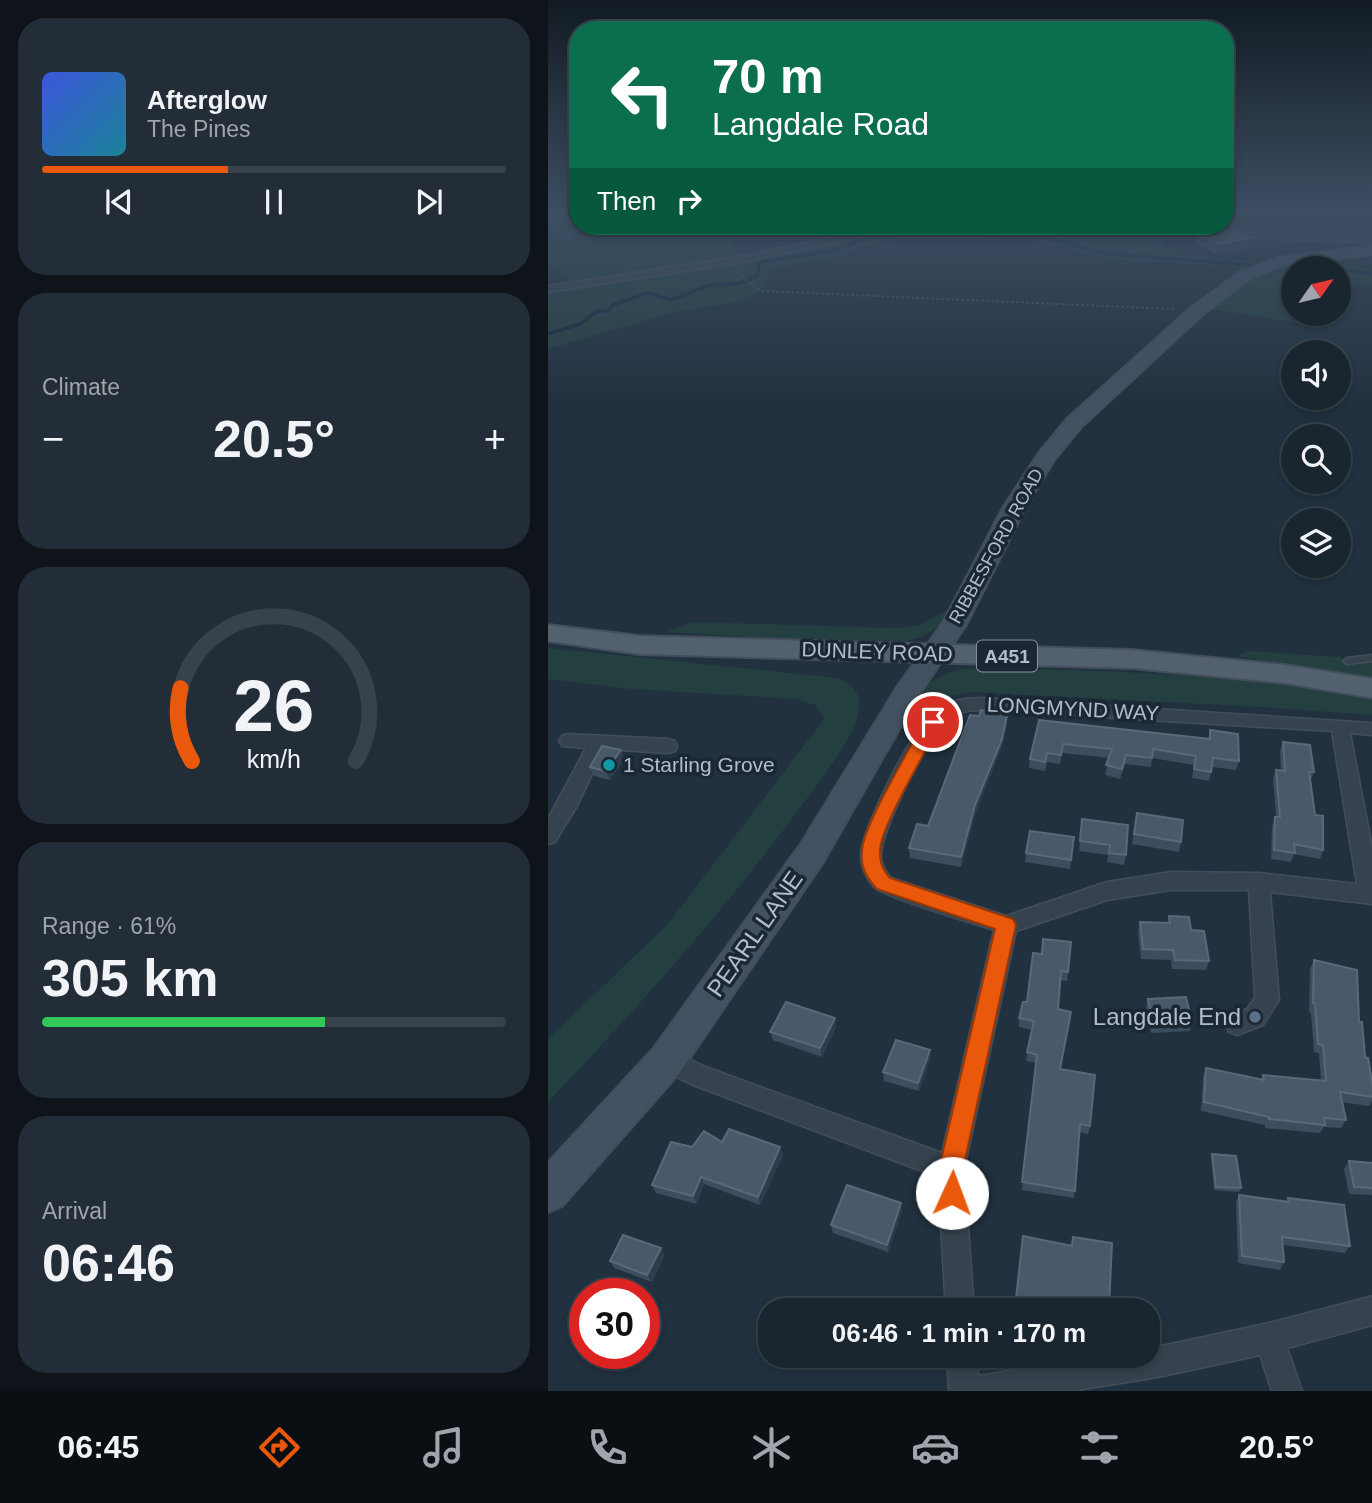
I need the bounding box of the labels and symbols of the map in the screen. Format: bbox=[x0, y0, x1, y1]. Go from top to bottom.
north arrow bbox=[1281, 256, 1351, 326]
street label: RIBBESFORD ROAD bbox=[945, 465, 1047, 627]
street label: DUNLEY ROAD bbox=[801, 637, 953, 666]
road number: A451 bbox=[977, 640, 1037, 671]
pin bbox=[903, 692, 963, 752]
street label: LONGMYND WAY bbox=[986, 692, 1160, 725]
place label: 1 Starling Grove bbox=[623, 753, 775, 776]
marker: 1 Starling Grove bbox=[601, 757, 617, 773]
street label: PEARL LANE bbox=[701, 866, 808, 1002]
place label: Langdale End bbox=[1093, 1003, 1241, 1030]
marker: Langdale End bbox=[1247, 1009, 1263, 1025]
position arrow bbox=[915, 1156, 989, 1230]
speed limit sign: 30 bbox=[569, 1278, 660, 1369]

